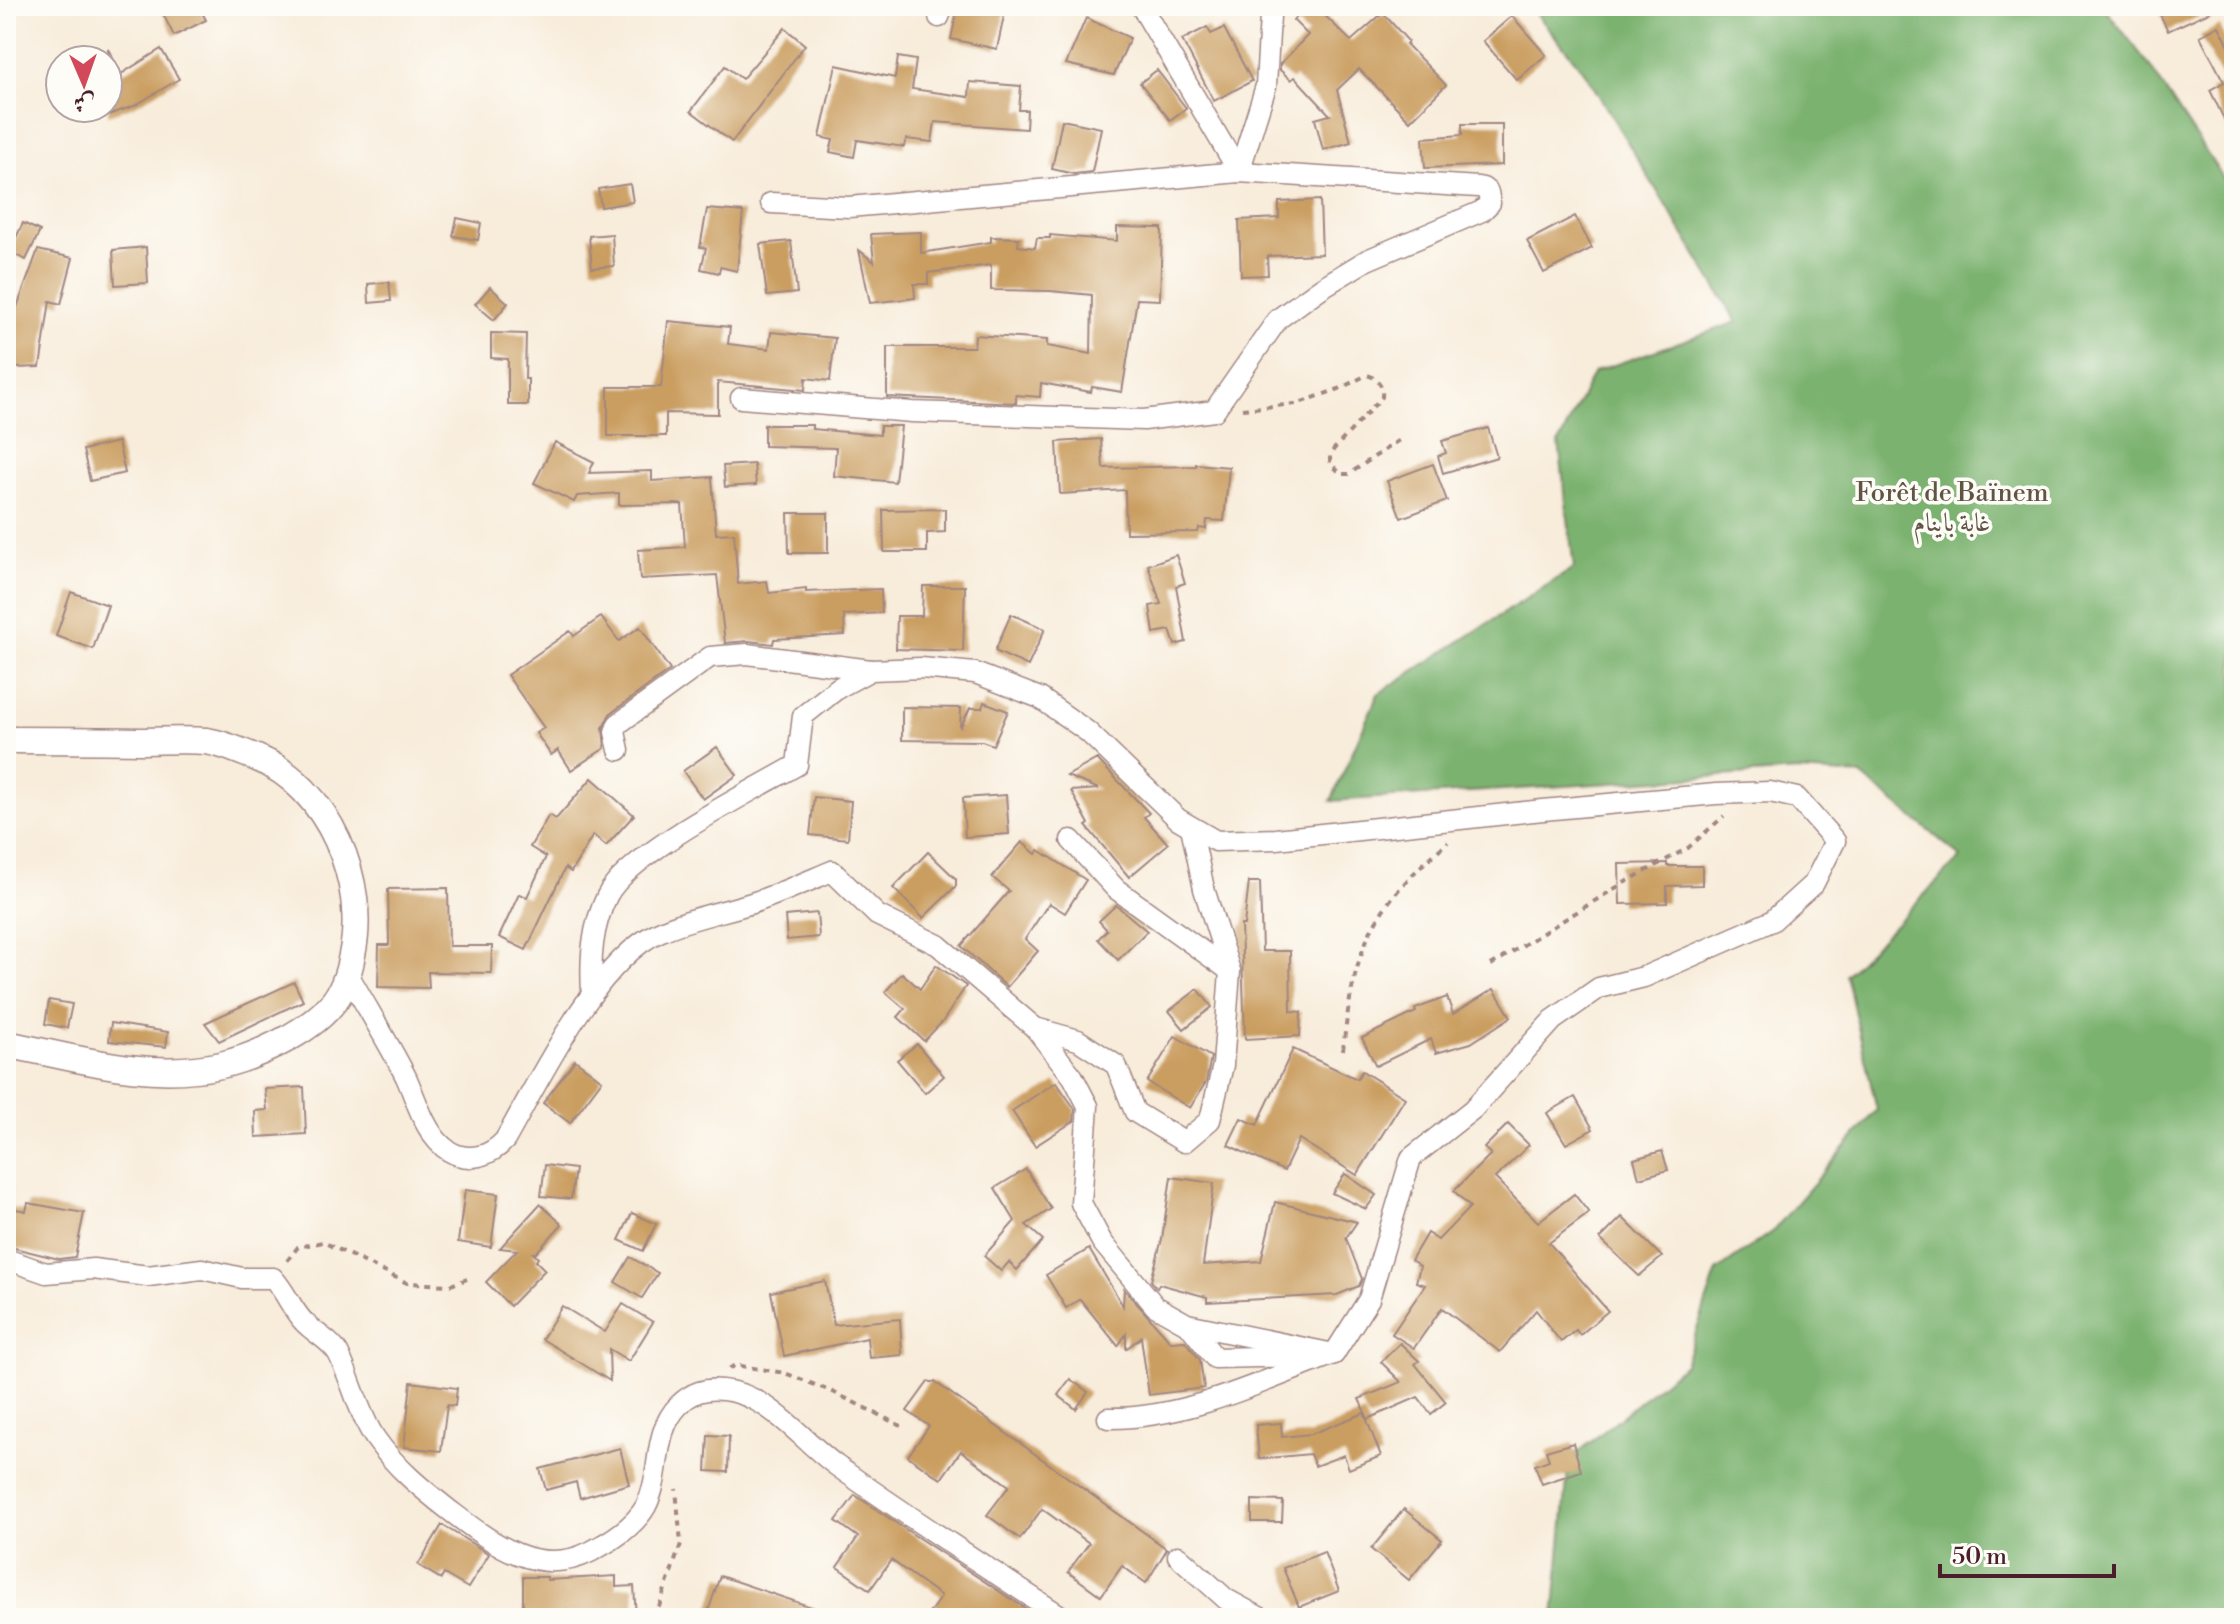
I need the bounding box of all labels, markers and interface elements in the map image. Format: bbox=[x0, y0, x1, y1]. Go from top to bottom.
north arrow bbox=[44, 44, 124, 124]
text: ش bbox=[73, 89, 96, 116]
park label: Forêt de Baïnem غابة باينام bbox=[1855, 477, 2049, 545]
scale bar bbox=[1940, 1528, 2114, 1578]
text: 50 m bbox=[1952, 1542, 2007, 1572]

